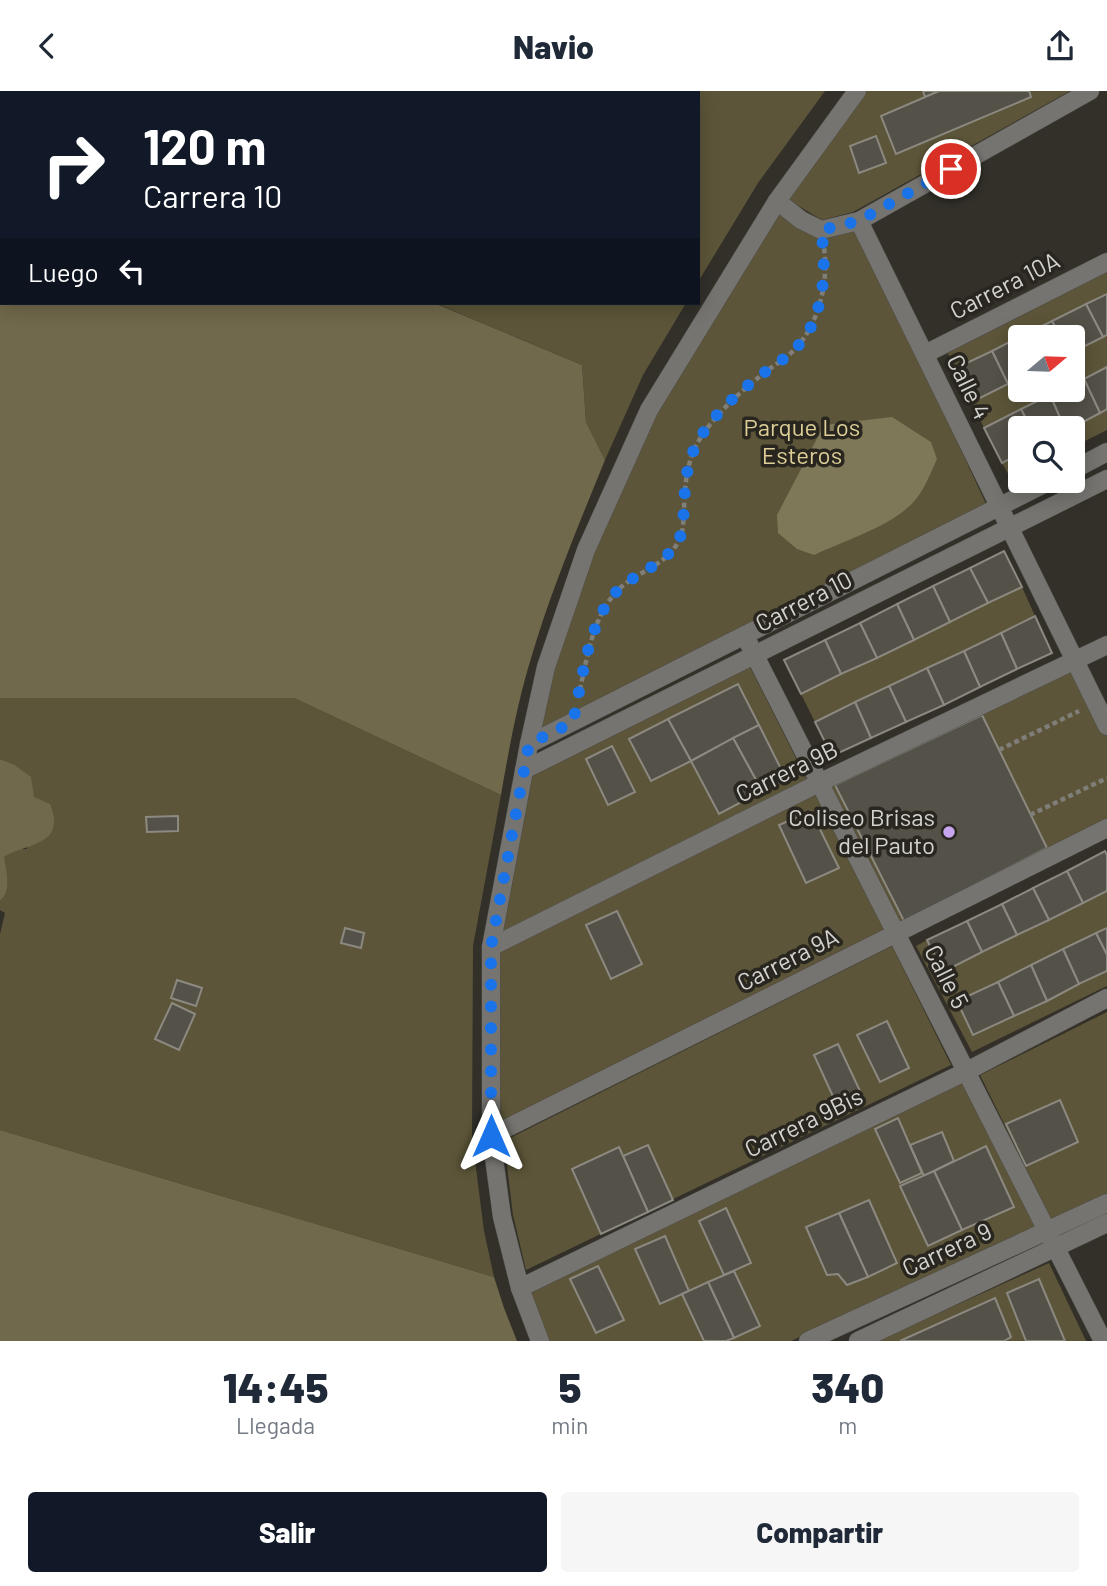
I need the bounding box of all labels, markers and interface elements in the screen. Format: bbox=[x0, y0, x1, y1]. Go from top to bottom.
icon: back bbox=[28, 27, 66, 65]
text: Navio bbox=[513, 27, 594, 65]
icon: share bbox=[1041, 27, 1079, 65]
text: 120 m bbox=[143, 116, 266, 175]
icon: right bbox=[28, 119, 119, 210]
pin bbox=[921, 139, 981, 199]
icon: arrive bbox=[932, 150, 970, 188]
text: Carrera 10 bbox=[143, 176, 282, 214]
street label: Carrera 10A bbox=[945, 245, 1064, 325]
icon: left bbox=[113, 252, 151, 290]
text: Luego bbox=[28, 256, 99, 287]
north arrow bbox=[1008, 325, 1085, 403]
map controls bbox=[1008, 325, 1085, 493]
street label: Calle 4 bbox=[941, 349, 997, 423]
park label: Parque Los Esteros bbox=[744, 412, 860, 469]
button: search bbox=[1008, 416, 1085, 493]
street label: Carrera 10 bbox=[750, 564, 856, 637]
street label: Carrera 9B bbox=[730, 733, 842, 808]
place label: Coliseo Brisas del Pauto bbox=[788, 802, 935, 859]
marker: Coliseo Brisas del Pauto bbox=[941, 824, 957, 840]
street label: Carrera 9A bbox=[732, 921, 843, 996]
street label: Calle 5 bbox=[919, 940, 976, 1013]
street label: Carrera 9Bis bbox=[740, 1081, 867, 1163]
position arrow bbox=[454, 1099, 528, 1173]
street label: Carrera 9 bbox=[897, 1215, 996, 1282]
text: 14:45 bbox=[223, 1361, 329, 1411]
text: 5 bbox=[558, 1361, 581, 1411]
text: 340 bbox=[811, 1361, 884, 1411]
text: Llegada bbox=[236, 1411, 315, 1439]
text: min bbox=[551, 1411, 589, 1439]
text: m bbox=[838, 1411, 857, 1439]
button: Salir bbox=[28, 1492, 547, 1572]
button: Compartir bbox=[561, 1492, 1079, 1572]

